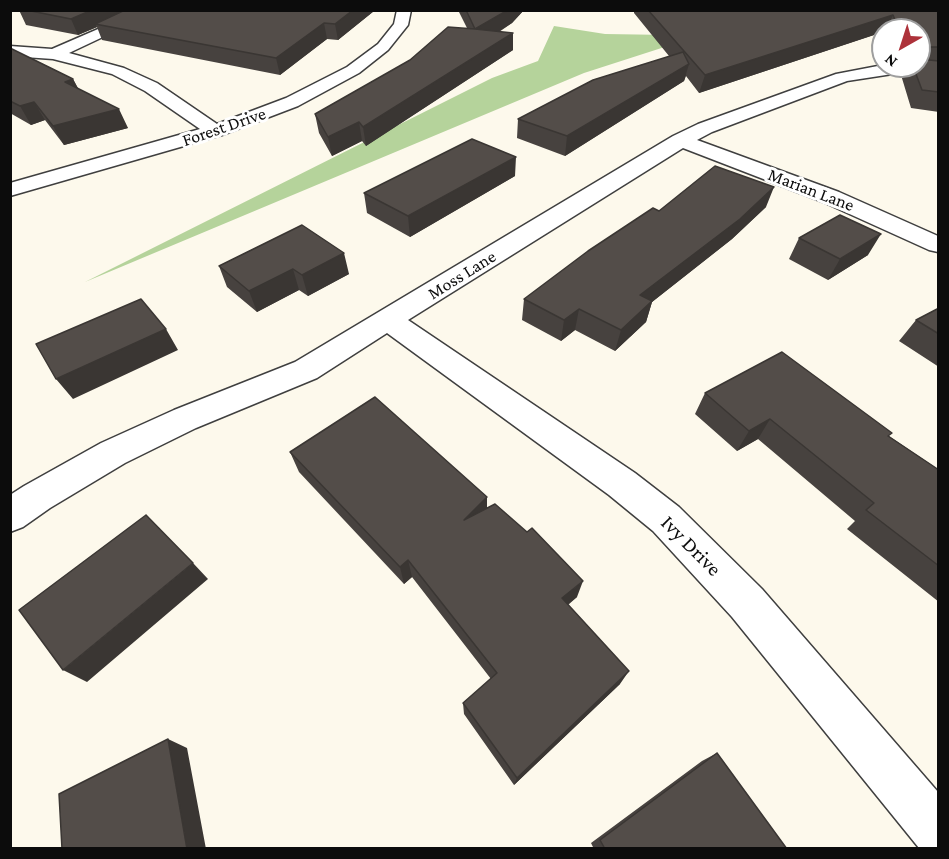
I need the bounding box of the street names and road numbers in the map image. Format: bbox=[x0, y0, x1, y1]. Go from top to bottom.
street label: Forest Drive bbox=[179, 103, 269, 151]
street label: Marian Lane bbox=[765, 164, 857, 216]
street label: Moss Lane bbox=[424, 246, 500, 304]
street label: Ivy Drive bbox=[655, 510, 727, 582]

